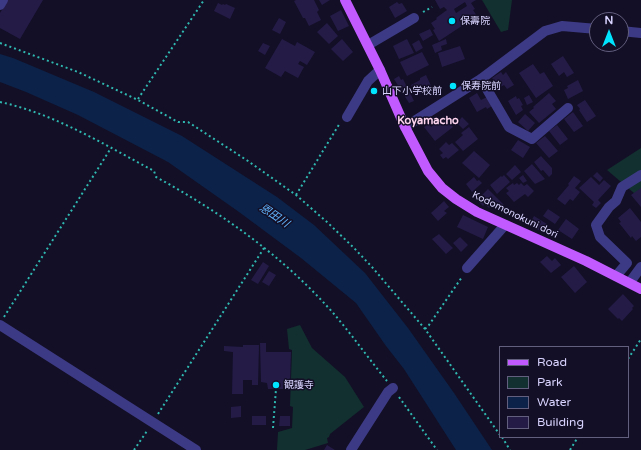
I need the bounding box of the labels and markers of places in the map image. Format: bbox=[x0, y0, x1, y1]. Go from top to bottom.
place label: 保壽院 bbox=[460, 15, 490, 27]
marker: 保壽院 bbox=[447, 16, 457, 26]
place label: 保寿院前 bbox=[461, 80, 501, 92]
marker: 保寿院前 bbox=[448, 81, 458, 91]
place label: 山下小学校前 bbox=[382, 85, 442, 97]
marker: 山下小学校前 bbox=[369, 86, 379, 96]
place label: 観護寺 bbox=[284, 379, 314, 391]
marker: 観護寺 bbox=[271, 380, 281, 390]

